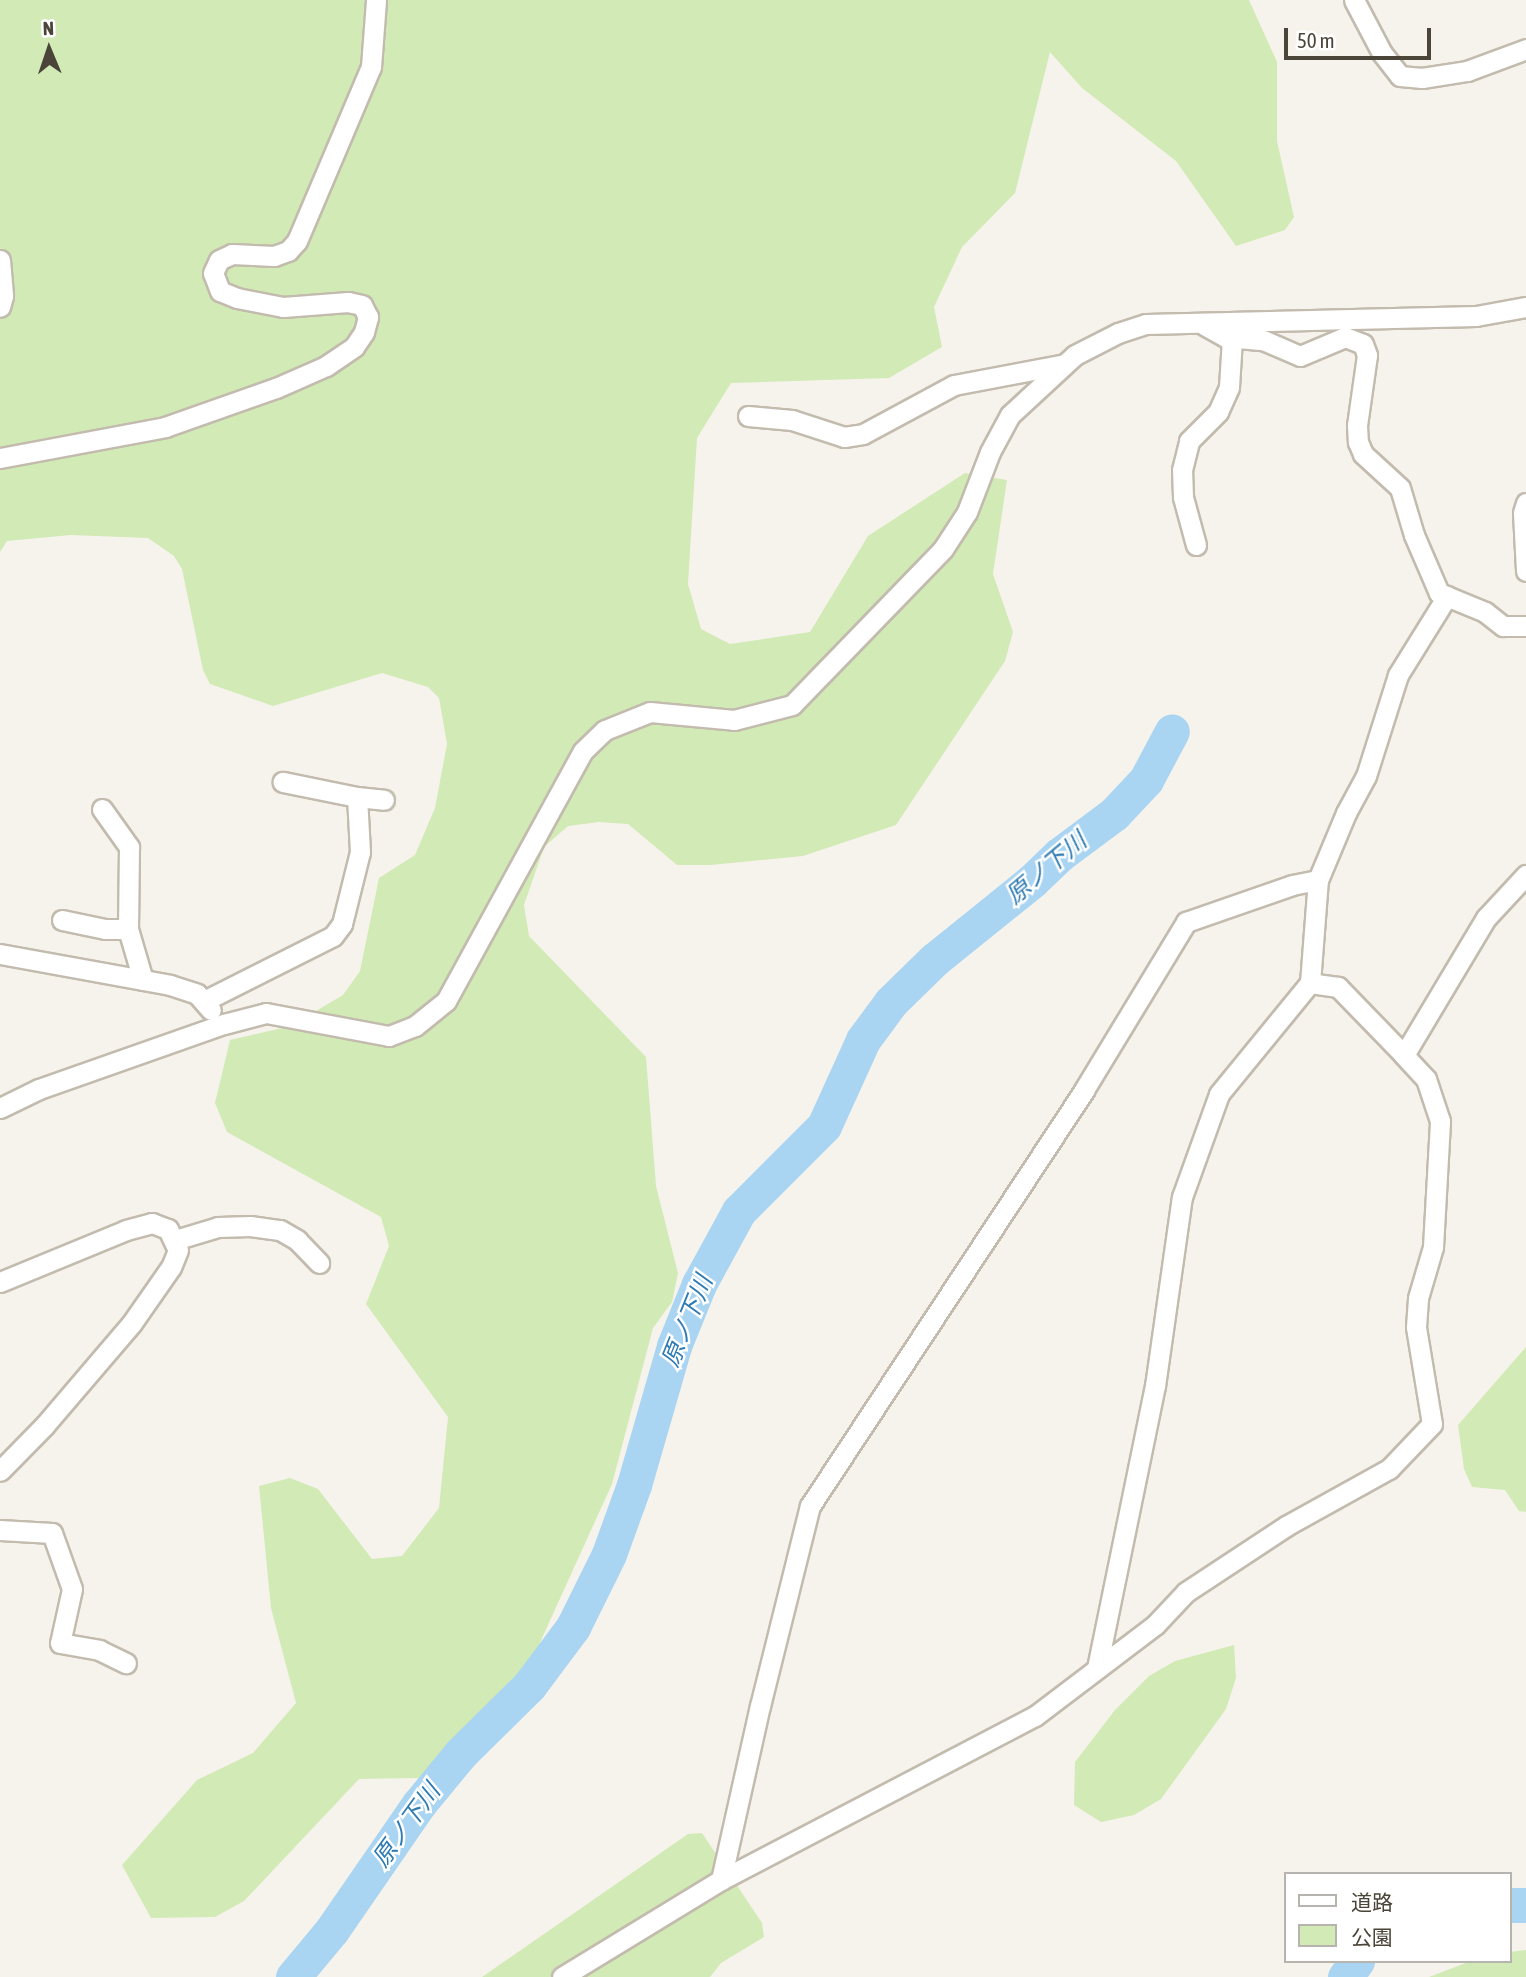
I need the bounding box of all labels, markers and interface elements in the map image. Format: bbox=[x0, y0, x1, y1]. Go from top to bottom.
north arrow bbox=[14, 14, 84, 84]
scale bar bbox=[1288, 14, 1435, 58]
text: N bbox=[42, 17, 54, 39]
text: 50 m bbox=[1297, 28, 1335, 52]
water label: 原ノ下川 bbox=[1000, 826, 1092, 910]
water label: 原ノ下川 bbox=[656, 1271, 718, 1371]
water label: 原ノ下川 bbox=[366, 1778, 446, 1872]
legend bbox=[1284, 1872, 1512, 1963]
text: 道路 bbox=[1351, 1890, 1393, 1914]
text: 公園 bbox=[1351, 1925, 1393, 1949]

